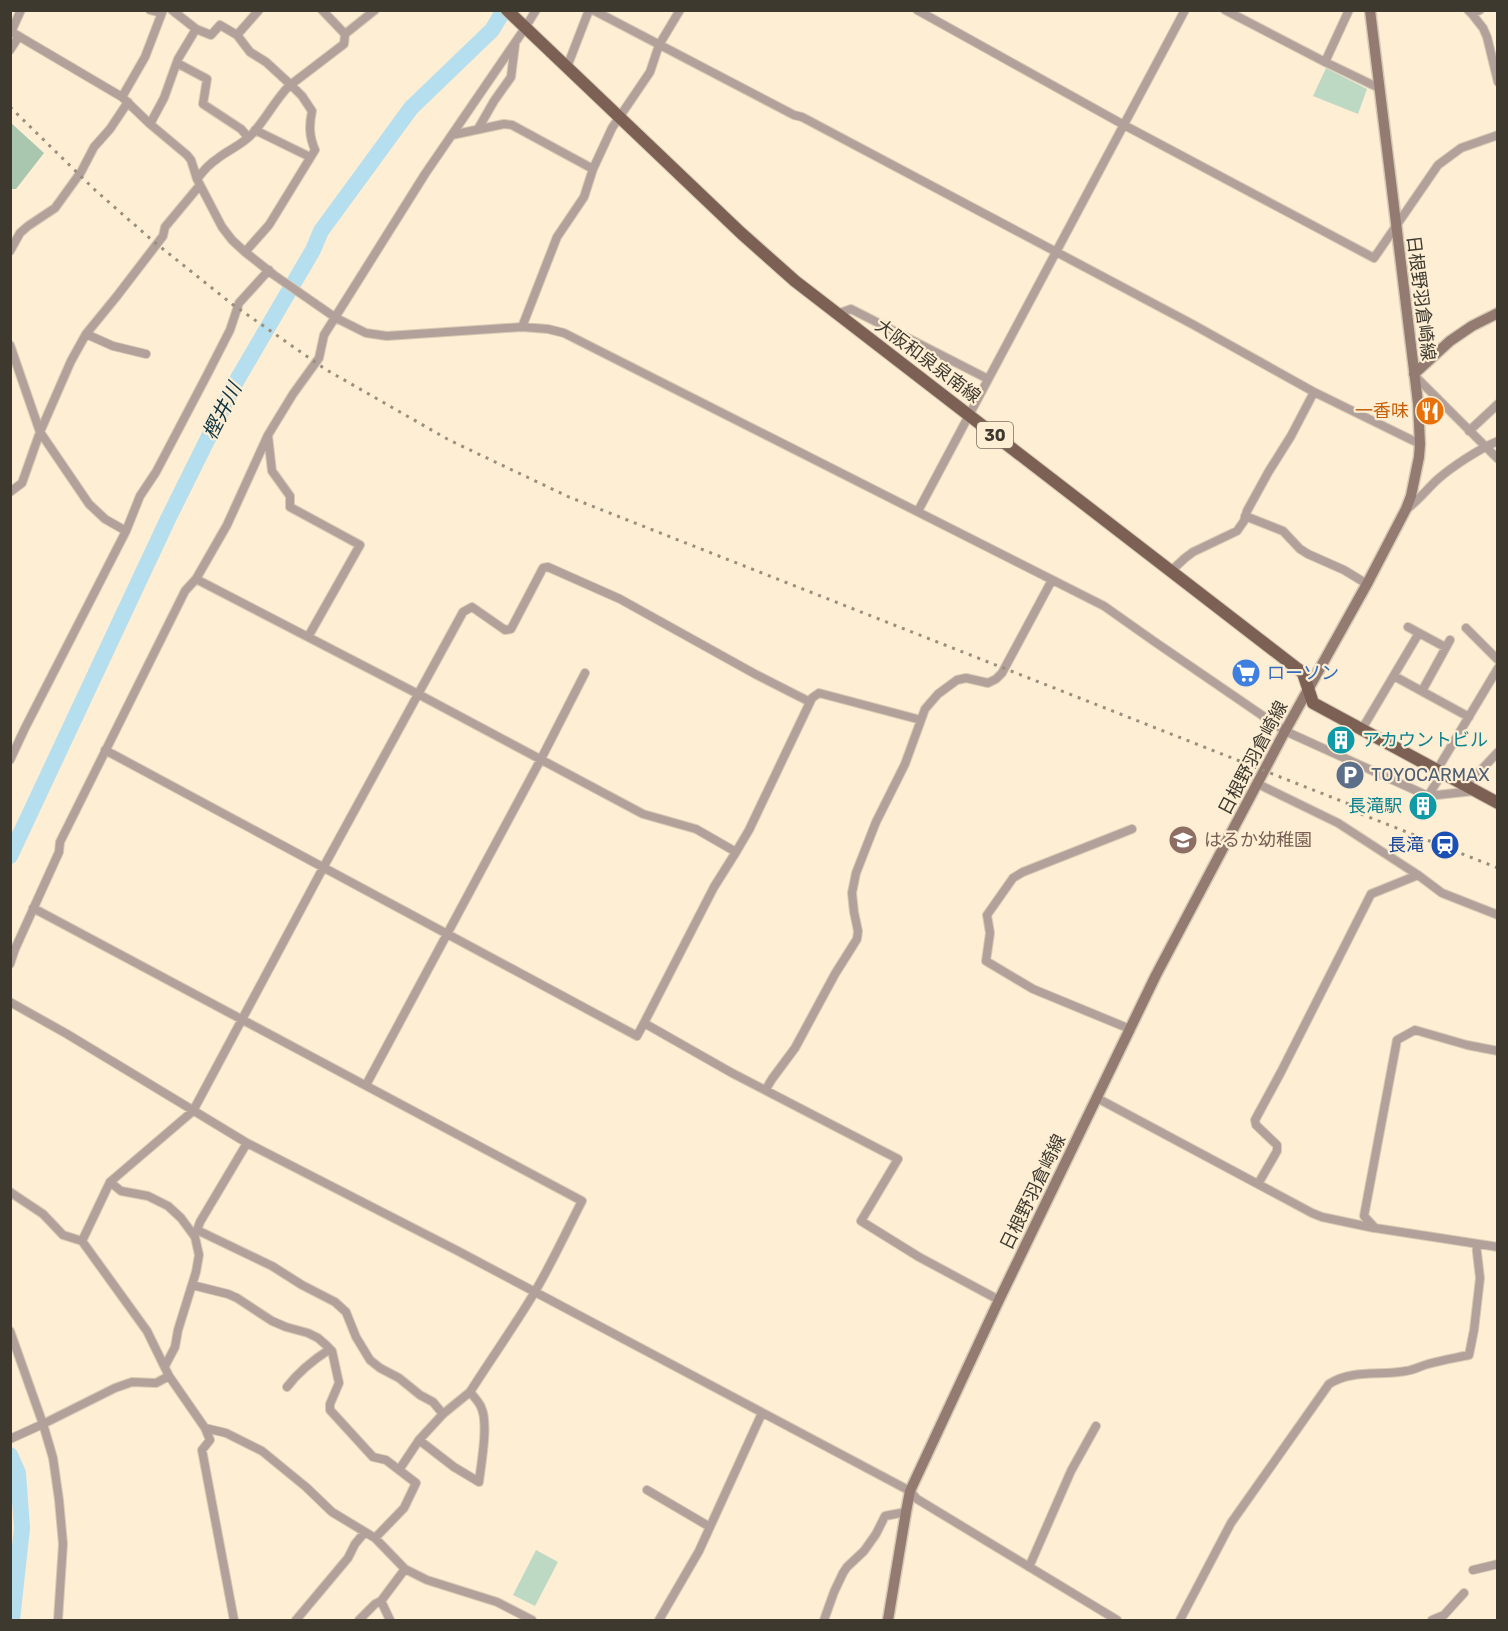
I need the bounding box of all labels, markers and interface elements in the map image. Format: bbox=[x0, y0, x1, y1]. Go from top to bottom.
street label: 日根野羽倉崎線 bbox=[1402, 234, 1440, 362]
street label: 大阪和泉泉南線 bbox=[871, 314, 985, 408]
water label: 樫井川 bbox=[198, 377, 247, 443]
restaurant icon: 一香味 bbox=[1414, 395, 1446, 427]
place label: 一香味 bbox=[1355, 400, 1409, 422]
road number: 30 bbox=[977, 422, 1013, 448]
supermarket icon: ローソン bbox=[1230, 657, 1262, 689]
place label: ローソン bbox=[1267, 662, 1339, 684]
street label: 日根野羽倉崎線 bbox=[1214, 697, 1292, 819]
building icon: アカウントビル bbox=[1325, 724, 1357, 756]
place label: アカウントビル bbox=[1362, 729, 1488, 751]
parking icon: TOYOCARMAX bbox=[1334, 759, 1366, 791]
place label: TOYOCARMAX bbox=[1371, 764, 1490, 786]
building icon: 長滝駅 bbox=[1407, 790, 1439, 822]
place label: 長滝駅 bbox=[1348, 795, 1402, 817]
school or university icon: はるか幼稚園 bbox=[1167, 824, 1199, 856]
place label: はるか幼稚園 bbox=[1204, 829, 1312, 851]
station icon: 長滝 bbox=[1429, 829, 1461, 861]
place label: 長滝 bbox=[1388, 834, 1424, 856]
street label: 日根野羽倉崎線 bbox=[995, 1131, 1071, 1253]

